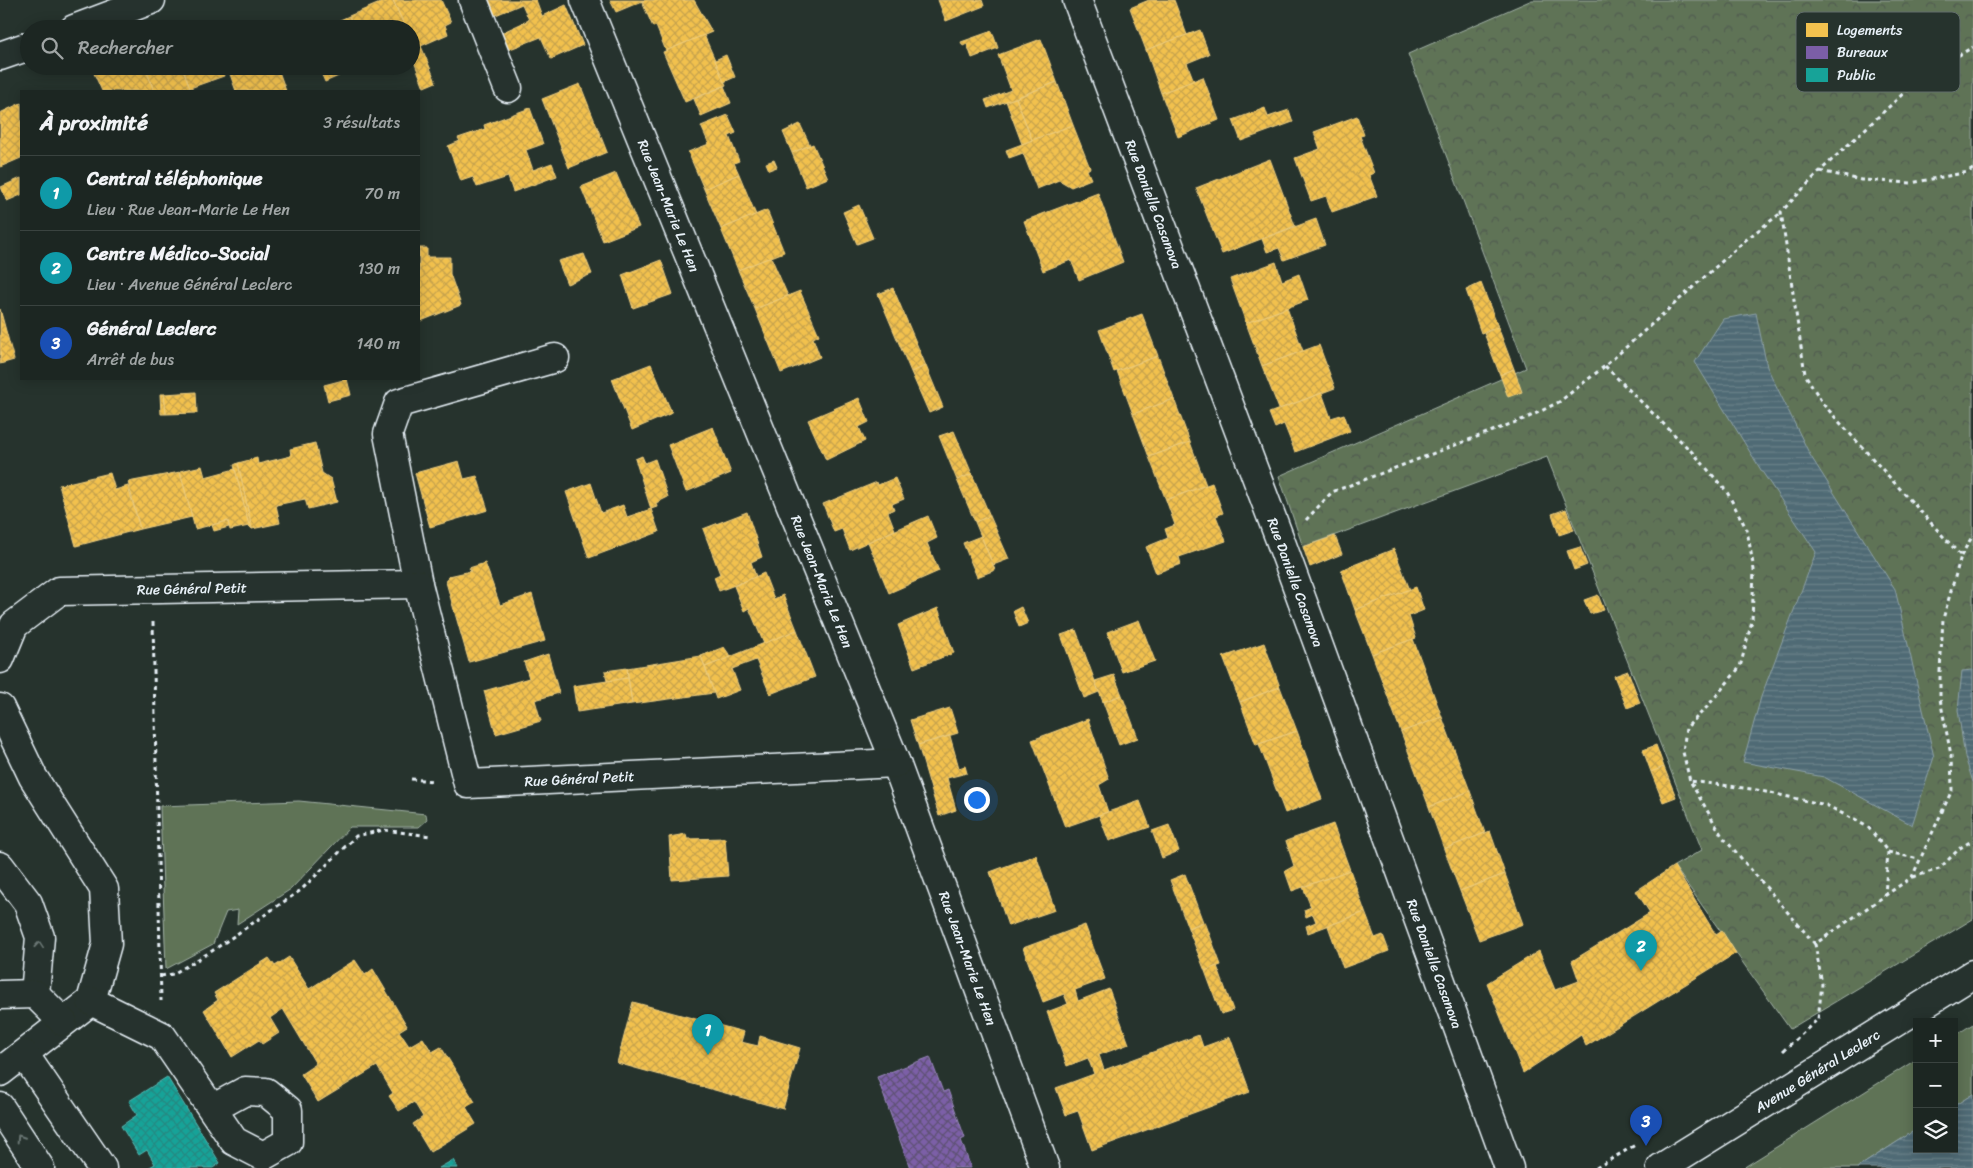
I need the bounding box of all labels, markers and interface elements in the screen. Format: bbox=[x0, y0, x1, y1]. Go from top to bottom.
legend bbox=[1796, 12, 1960, 92]
text: Logements bbox=[1837, 18, 1903, 43]
search box bbox=[20, 20, 420, 75]
text: Rechercher bbox=[78, 31, 173, 64]
icon: search bbox=[38, 34, 66, 62]
text: Bureaux bbox=[1837, 40, 1889, 65]
text: Public bbox=[1837, 63, 1876, 88]
text: À proximité bbox=[40, 104, 148, 142]
text: 3 résultats bbox=[323, 108, 400, 137]
street label: Rue Jean-Marie Le Hen bbox=[630, 135, 707, 276]
street label: Rue Danielle Casanova bbox=[1118, 136, 1189, 273]
text: Central téléphonique bbox=[87, 162, 263, 195]
text: 1 bbox=[53, 179, 59, 208]
text: 70 m bbox=[364, 179, 400, 208]
text: Lieu · Rue Jean-Marie Le Hen bbox=[87, 195, 290, 224]
text: Centre Médico-Social bbox=[87, 237, 269, 270]
text: 2 bbox=[51, 254, 61, 283]
text: 130 m bbox=[358, 254, 400, 283]
text: Lieu · Avenue Général Leclerc bbox=[87, 270, 292, 299]
text: Général Leclerc bbox=[87, 312, 216, 345]
text: 3 bbox=[52, 329, 60, 358]
text: 140 m bbox=[357, 329, 400, 358]
text: Arrêt de bus bbox=[87, 345, 174, 374]
street label: Rue Jean-Marie Le Hen bbox=[783, 511, 860, 652]
street label: Rue Danielle Casanova bbox=[1260, 514, 1330, 651]
street label: Rue Général Petit bbox=[137, 575, 247, 602]
street label: Rue Général Petit bbox=[524, 764, 635, 794]
your location bbox=[964, 787, 990, 813]
street label: Rue Jean-Marie Le Hen bbox=[931, 888, 1004, 1030]
street label: Rue Danielle Casanova bbox=[1399, 896, 1469, 1032]
pin: 2 bbox=[1625, 930, 1657, 971]
one-way arrow bbox=[34, 941, 45, 949]
pin: 1 bbox=[692, 1014, 724, 1055]
map controls bbox=[1913, 1018, 1958, 1153]
button: + bbox=[1913, 1018, 1958, 1063]
street label: Avenue Général Leclerc bbox=[1749, 1023, 1885, 1120]
button: − bbox=[1913, 1063, 1958, 1108]
pin: 3 bbox=[1630, 1105, 1662, 1146]
button: layers bbox=[1913, 1108, 1958, 1153]
one-way arrow bbox=[17, 1134, 26, 1143]

